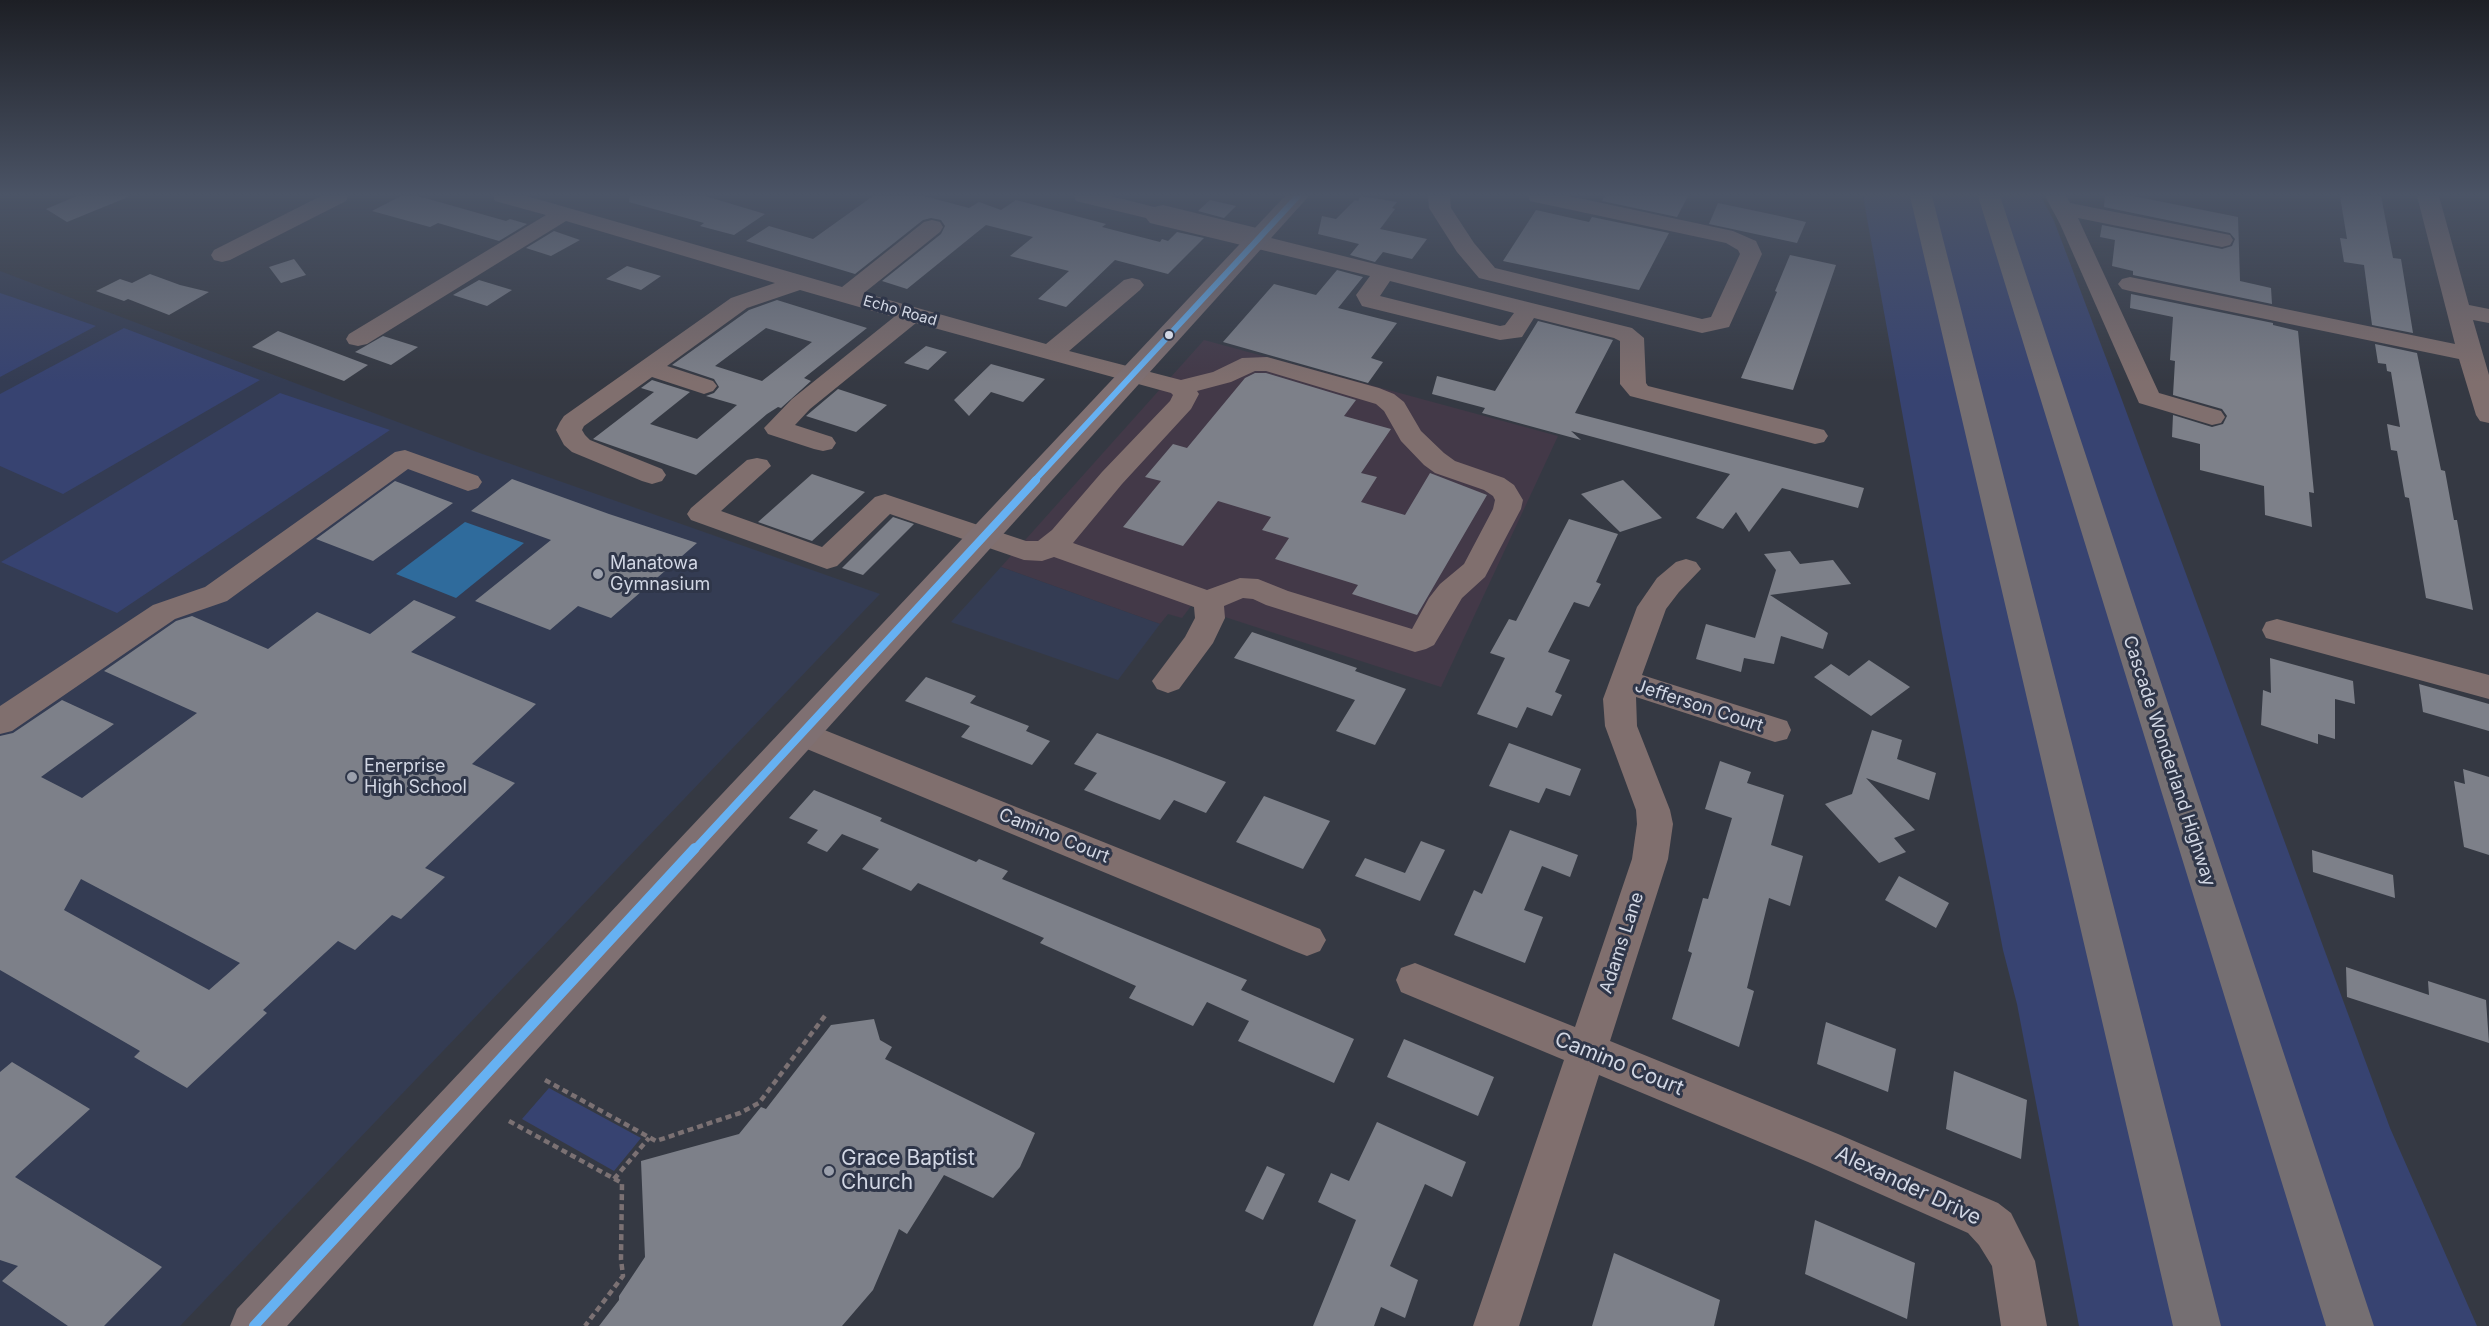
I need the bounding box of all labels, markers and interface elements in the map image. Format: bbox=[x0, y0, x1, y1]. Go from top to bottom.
street label: Echo Road bbox=[861, 292, 939, 330]
unlabelled marker bbox=[1163, 329, 1175, 341]
place label: Manatowa Gymnasium bbox=[610, 553, 710, 596]
marker: Manatowa Gymnasium bbox=[591, 567, 605, 581]
street label: Cascade Wonderland Highway bbox=[2118, 633, 2220, 889]
street label: Jefferson Court bbox=[1632, 675, 1766, 737]
place label: Enerprise High School bbox=[364, 756, 467, 798]
marker: Enerprise High School bbox=[345, 770, 359, 784]
street label: Camino Court bbox=[996, 804, 1112, 868]
street label: Adams Lane bbox=[1595, 890, 1649, 996]
street label: Camino Court bbox=[1551, 1027, 1687, 1101]
street label: Alexander Drive bbox=[1831, 1141, 1985, 1231]
place label: Grace Baptist Church bbox=[841, 1146, 975, 1196]
marker: Grace Baptist Church bbox=[822, 1164, 836, 1178]

